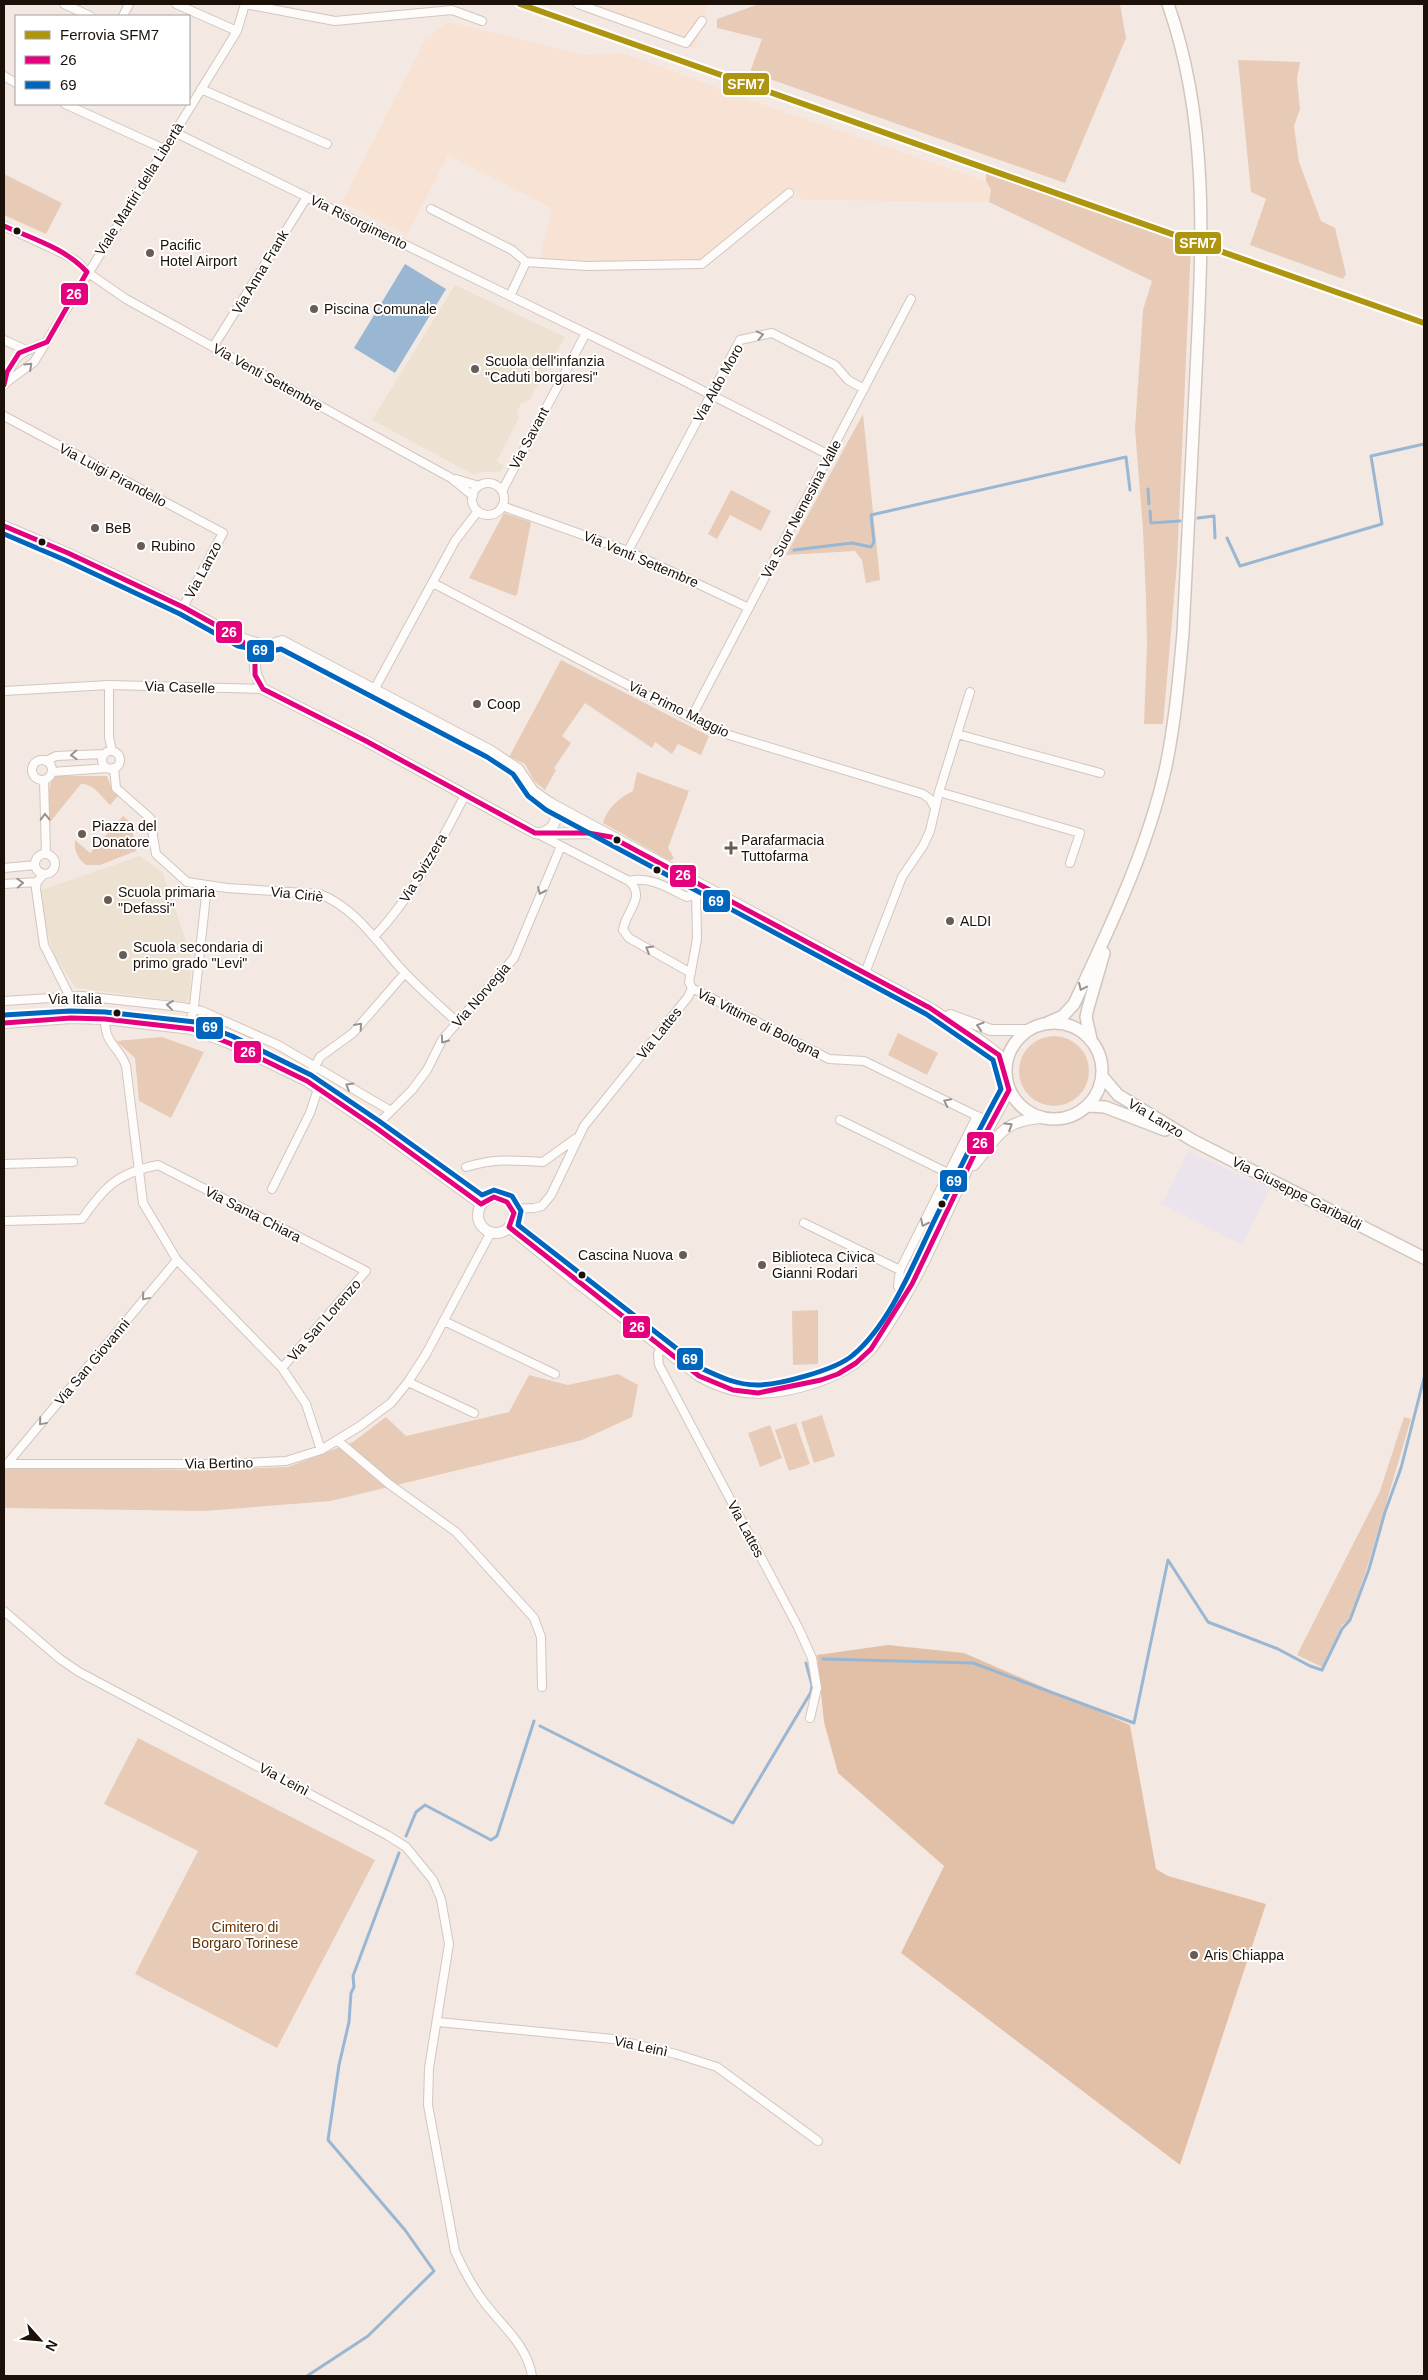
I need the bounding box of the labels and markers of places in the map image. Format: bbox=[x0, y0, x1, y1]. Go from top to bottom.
unlabelled marker bbox=[12, 226, 22, 236]
place label: Pacific Hotel Airport bbox=[160, 237, 237, 269]
marker: Pacific Hotel Airport bbox=[144, 247, 156, 259]
place label: Piscina Comunale bbox=[324, 301, 437, 317]
marker: Piscina Comunale bbox=[308, 303, 320, 315]
place label: Scuola dell'infanzia "Caduti borgaresi" bbox=[485, 353, 605, 385]
marker: Scuola dell'infanzia "Caduti borgaresi" bbox=[469, 363, 481, 375]
place label: BeB bbox=[105, 520, 131, 536]
marker: BeB bbox=[89, 522, 101, 534]
unlabelled marker bbox=[37, 537, 47, 547]
place label: Rubino bbox=[151, 538, 196, 554]
marker: Rubino bbox=[135, 540, 147, 552]
place label: Coop bbox=[487, 696, 521, 712]
marker: Coop bbox=[471, 698, 483, 710]
place label: Piazza del Donatore bbox=[92, 818, 157, 850]
marker: Piazza del Donatore bbox=[76, 828, 88, 840]
place label: Parafarmacia Tuttofarma bbox=[741, 832, 824, 864]
unlabelled marker bbox=[612, 835, 622, 845]
marker: Parafarmacia Tuttofarma bbox=[725, 842, 737, 854]
unlabelled marker bbox=[652, 865, 662, 875]
place label: Scuola primaria "Defassi" bbox=[118, 884, 215, 916]
marker: Scuola primaria "Defassi" bbox=[102, 894, 114, 906]
place label: ALDI bbox=[960, 913, 991, 929]
marker: ALDI bbox=[944, 915, 956, 927]
place label: Scuola secondaria di primo grado "Levi" bbox=[133, 939, 263, 971]
marker: Scuola secondaria di primo grado "Levi" bbox=[117, 949, 129, 961]
unlabelled marker bbox=[112, 1008, 122, 1018]
unlabelled marker bbox=[937, 1199, 947, 1209]
place label: Cascina Nuova bbox=[578, 1247, 673, 1263]
marker: Cascina Nuova bbox=[677, 1249, 689, 1261]
place label: Biblioteca Civica Gianni Rodari bbox=[772, 1249, 875, 1281]
marker: Biblioteca Civica Gianni Rodari bbox=[756, 1259, 768, 1271]
unlabelled marker bbox=[577, 1270, 587, 1280]
place label: Aris Chiappa bbox=[1204, 1947, 1284, 1963]
marker: Aris Chiappa bbox=[1188, 1949, 1200, 1961]

